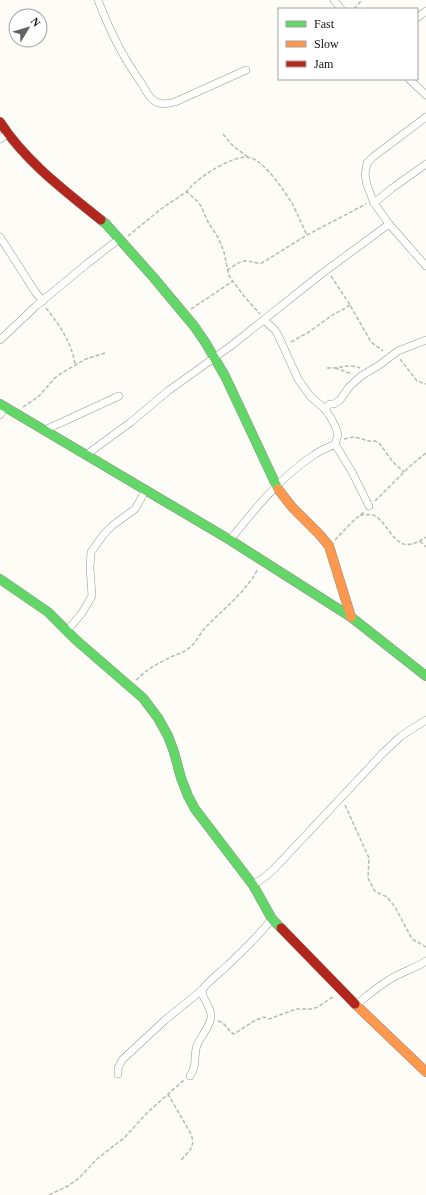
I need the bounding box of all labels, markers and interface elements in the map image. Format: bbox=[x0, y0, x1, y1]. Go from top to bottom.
north arrow bbox=[8, 8, 48, 48]
legend bbox=[278, 8, 418, 80]
text: N bbox=[29, 15, 43, 29]
text: Fast bbox=[314, 17, 335, 31]
text: Slow bbox=[314, 37, 339, 51]
text: Jam bbox=[314, 57, 334, 71]

